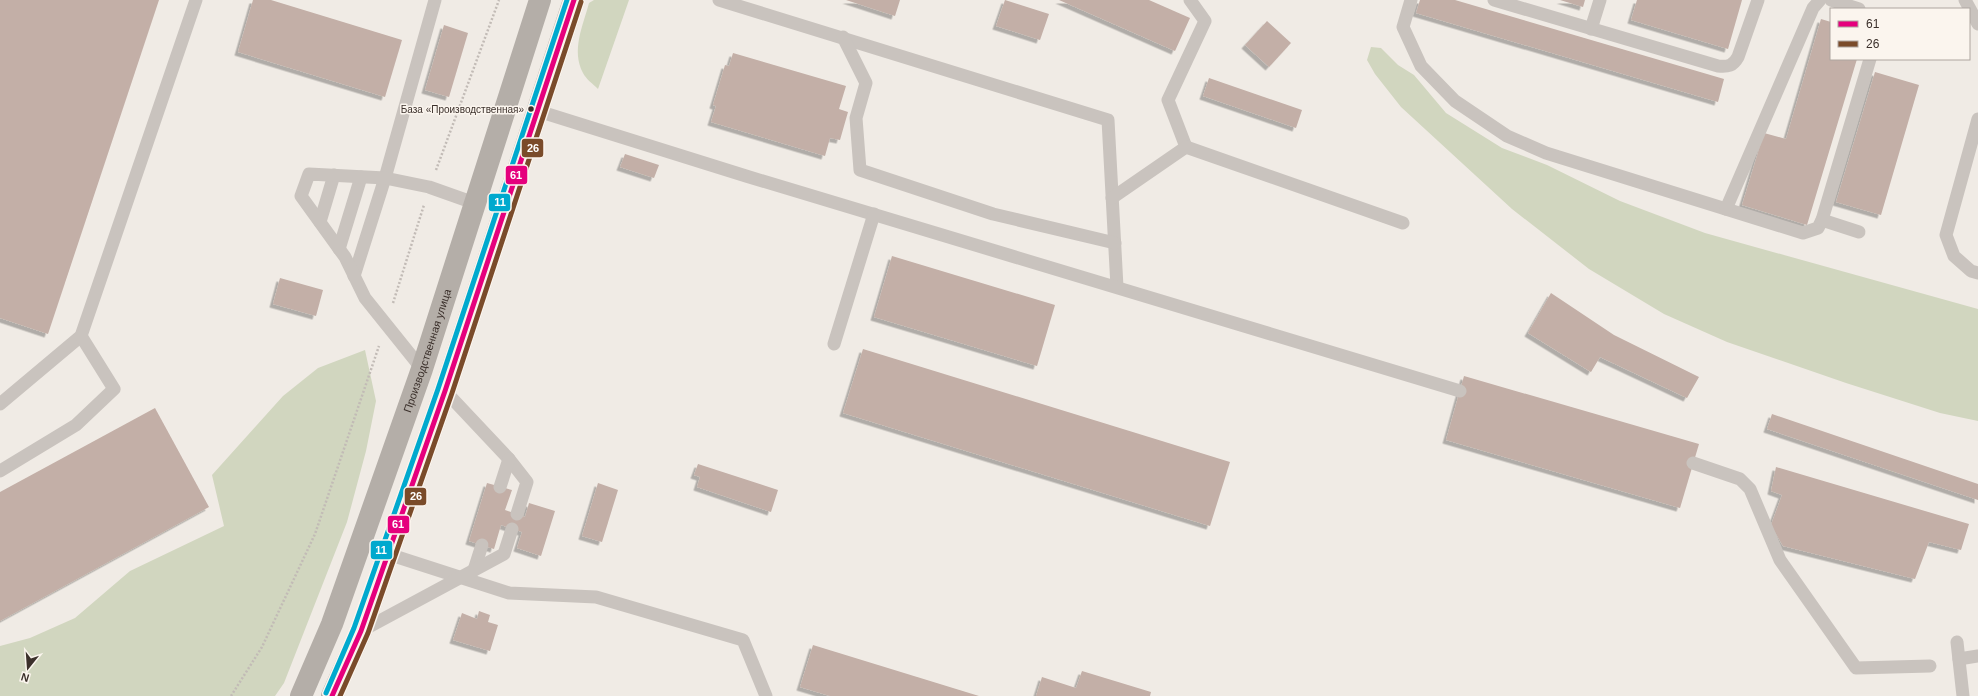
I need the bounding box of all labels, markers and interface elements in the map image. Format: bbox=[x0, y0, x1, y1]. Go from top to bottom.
legend bbox=[1830, 8, 1970, 60]
text: 61 bbox=[1866, 17, 1880, 31]
text: 26 bbox=[1866, 37, 1880, 51]
place label: База «Производственная» bbox=[401, 104, 524, 115]
marker: База «Производственная» bbox=[526, 104, 536, 114]
line badge: 26 bbox=[521, 138, 544, 158]
text: 26 bbox=[527, 142, 539, 154]
line badge: 61 bbox=[505, 165, 528, 185]
text: 61 bbox=[510, 169, 522, 181]
line badge: 11 bbox=[488, 193, 511, 212]
text: 11 bbox=[494, 196, 506, 208]
street label: Производственная улица bbox=[401, 286, 454, 414]
line badge: 26 bbox=[404, 487, 427, 506]
text: 26 bbox=[410, 490, 422, 502]
line badge: 61 bbox=[387, 515, 410, 534]
text: 61 bbox=[392, 518, 404, 530]
line badge: 11 bbox=[370, 540, 393, 560]
text: 11 bbox=[375, 544, 387, 556]
north arrow bbox=[8, 648, 48, 688]
text: N bbox=[19, 671, 31, 684]

